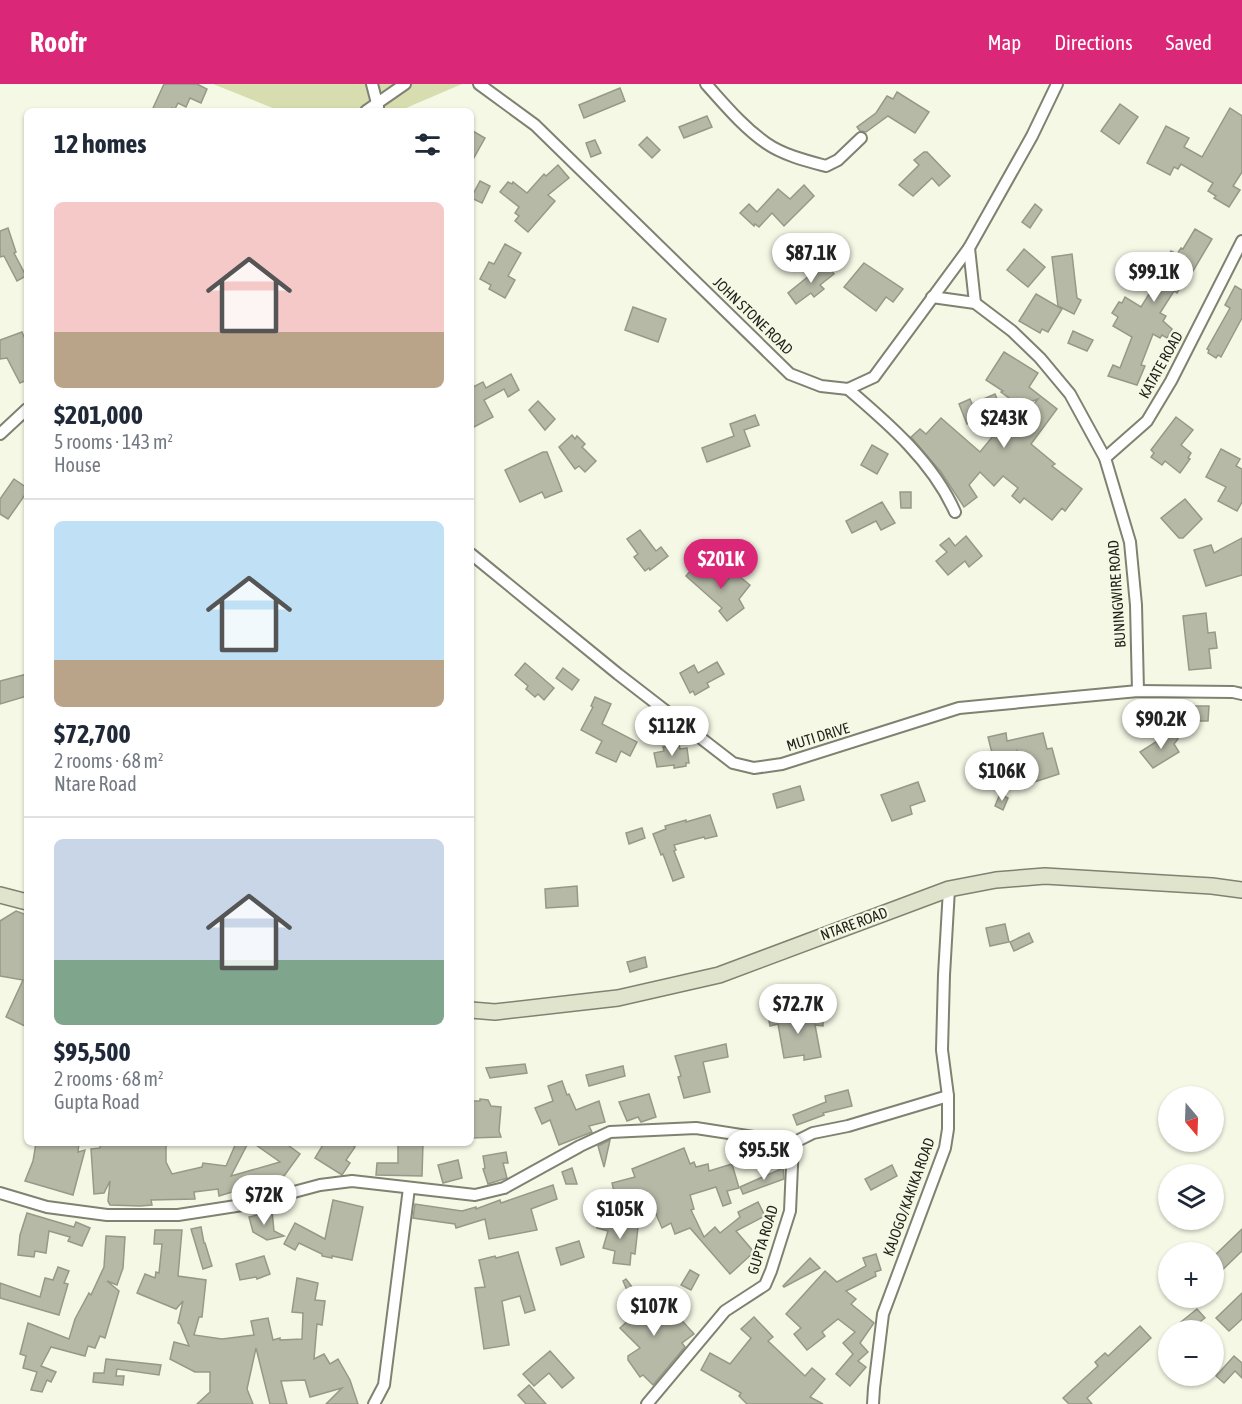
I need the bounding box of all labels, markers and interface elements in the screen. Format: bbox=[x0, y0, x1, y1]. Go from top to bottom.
text: Roofr bbox=[30, 26, 86, 58]
text: Map bbox=[987, 30, 1021, 54]
text: Directions bbox=[1054, 30, 1133, 54]
text: Saved bbox=[1166, 30, 1212, 54]
icon: filters bbox=[411, 128, 444, 161]
text: 12 homes bbox=[54, 129, 147, 159]
pin: $87.1K bbox=[762, 233, 860, 284]
icon: home bbox=[195, 241, 303, 349]
text: $87.1K bbox=[786, 241, 836, 264]
pin: $99.1K bbox=[1105, 252, 1203, 303]
text: $99.1K bbox=[1129, 260, 1179, 283]
street label: JOHN STONE ROAD bbox=[710, 274, 797, 358]
street label: KATATE ROAD bbox=[1135, 328, 1186, 401]
pin: $243K bbox=[962, 398, 1046, 449]
text: $201,000 bbox=[54, 400, 143, 430]
text: $243K bbox=[981, 406, 1027, 429]
text: 5 rooms · 143 m² bbox=[54, 430, 173, 453]
text: House bbox=[54, 453, 101, 476]
pin: $201K bbox=[679, 539, 763, 590]
street label: BUNINGWIRE ROAD bbox=[1104, 540, 1129, 648]
text: $201K bbox=[698, 547, 744, 570]
icon: home bbox=[195, 560, 303, 668]
pin: $90.2K bbox=[1112, 699, 1210, 750]
pin: $112K bbox=[630, 706, 714, 757]
text: $90.2K bbox=[1136, 707, 1186, 730]
text: $112K bbox=[649, 714, 695, 737]
text: $72,700 bbox=[54, 719, 131, 749]
street label: MUTI DRIVE bbox=[784, 719, 852, 754]
text: 2 rooms · 68 m² bbox=[54, 749, 164, 772]
pin: $106K bbox=[960, 751, 1044, 802]
text: $106K bbox=[979, 759, 1025, 782]
text: Ntare Road bbox=[54, 772, 137, 795]
icon: home bbox=[195, 878, 303, 986]
street label: NTARE ROAD bbox=[818, 904, 890, 943]
pin: $72.7K bbox=[749, 984, 847, 1035]
text: $72.7K bbox=[773, 992, 823, 1015]
text: $95,500 bbox=[54, 1037, 131, 1067]
text: 2 rooms · 68 m² bbox=[54, 1067, 164, 1090]
north arrow bbox=[1158, 1086, 1224, 1152]
map controls bbox=[1158, 1086, 1224, 1386]
text: Gupta Road bbox=[54, 1090, 140, 1113]
pin: $95.5K bbox=[715, 1130, 813, 1181]
street label: KAJOGO/KAKIKA ROAD bbox=[879, 1135, 938, 1258]
text: $95.5K bbox=[739, 1138, 789, 1161]
button: layers bbox=[1158, 1164, 1224, 1230]
pin: $72K bbox=[228, 1175, 300, 1226]
text: $72K bbox=[246, 1183, 283, 1206]
pin: $105K bbox=[578, 1189, 662, 1240]
text: $105K bbox=[597, 1197, 643, 1220]
street label: GUPTA ROAD bbox=[744, 1203, 781, 1276]
button: + bbox=[1158, 1242, 1224, 1308]
pin: $107K bbox=[612, 1286, 696, 1337]
text: $107K bbox=[631, 1294, 677, 1317]
button: − bbox=[1158, 1320, 1224, 1386]

